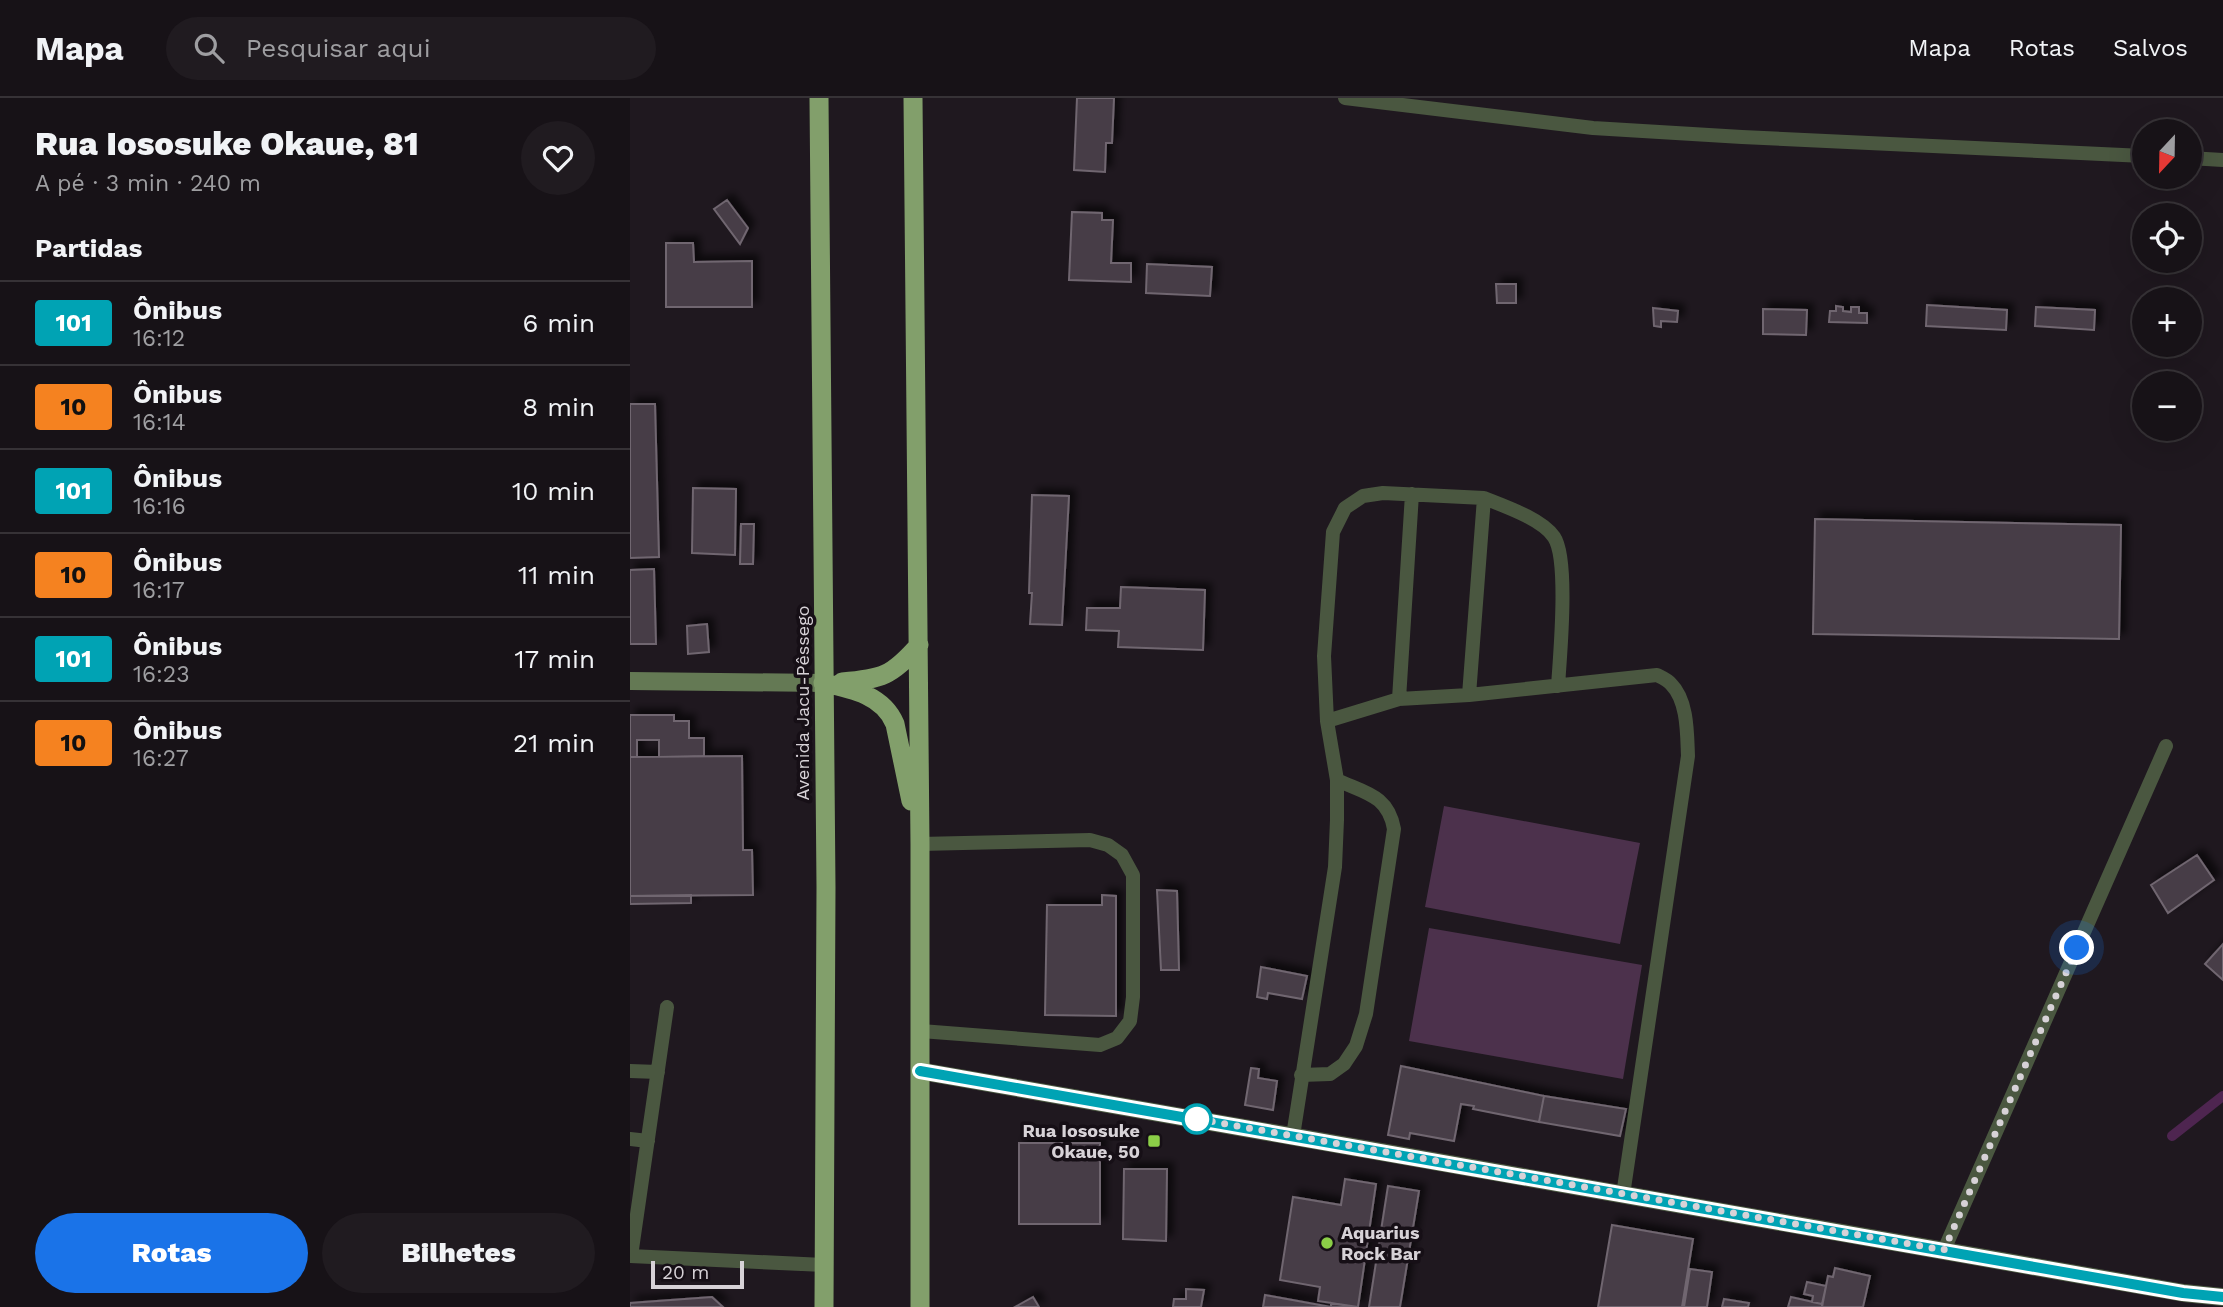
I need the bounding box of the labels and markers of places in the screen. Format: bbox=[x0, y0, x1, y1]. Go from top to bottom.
unlabelled marker bbox=[1182, 1104, 1212, 1134]
place label: Rua Iososuke Okaue, 50 bbox=[1022, 1120, 1140, 1162]
marker: Rua Iososuke Okaue, 50 bbox=[1146, 1133, 1162, 1149]
place label: Aquarius Rock Bar bbox=[1341, 1222, 1421, 1264]
marker: Aquarius Rock Bar bbox=[1319, 1235, 1335, 1251]

